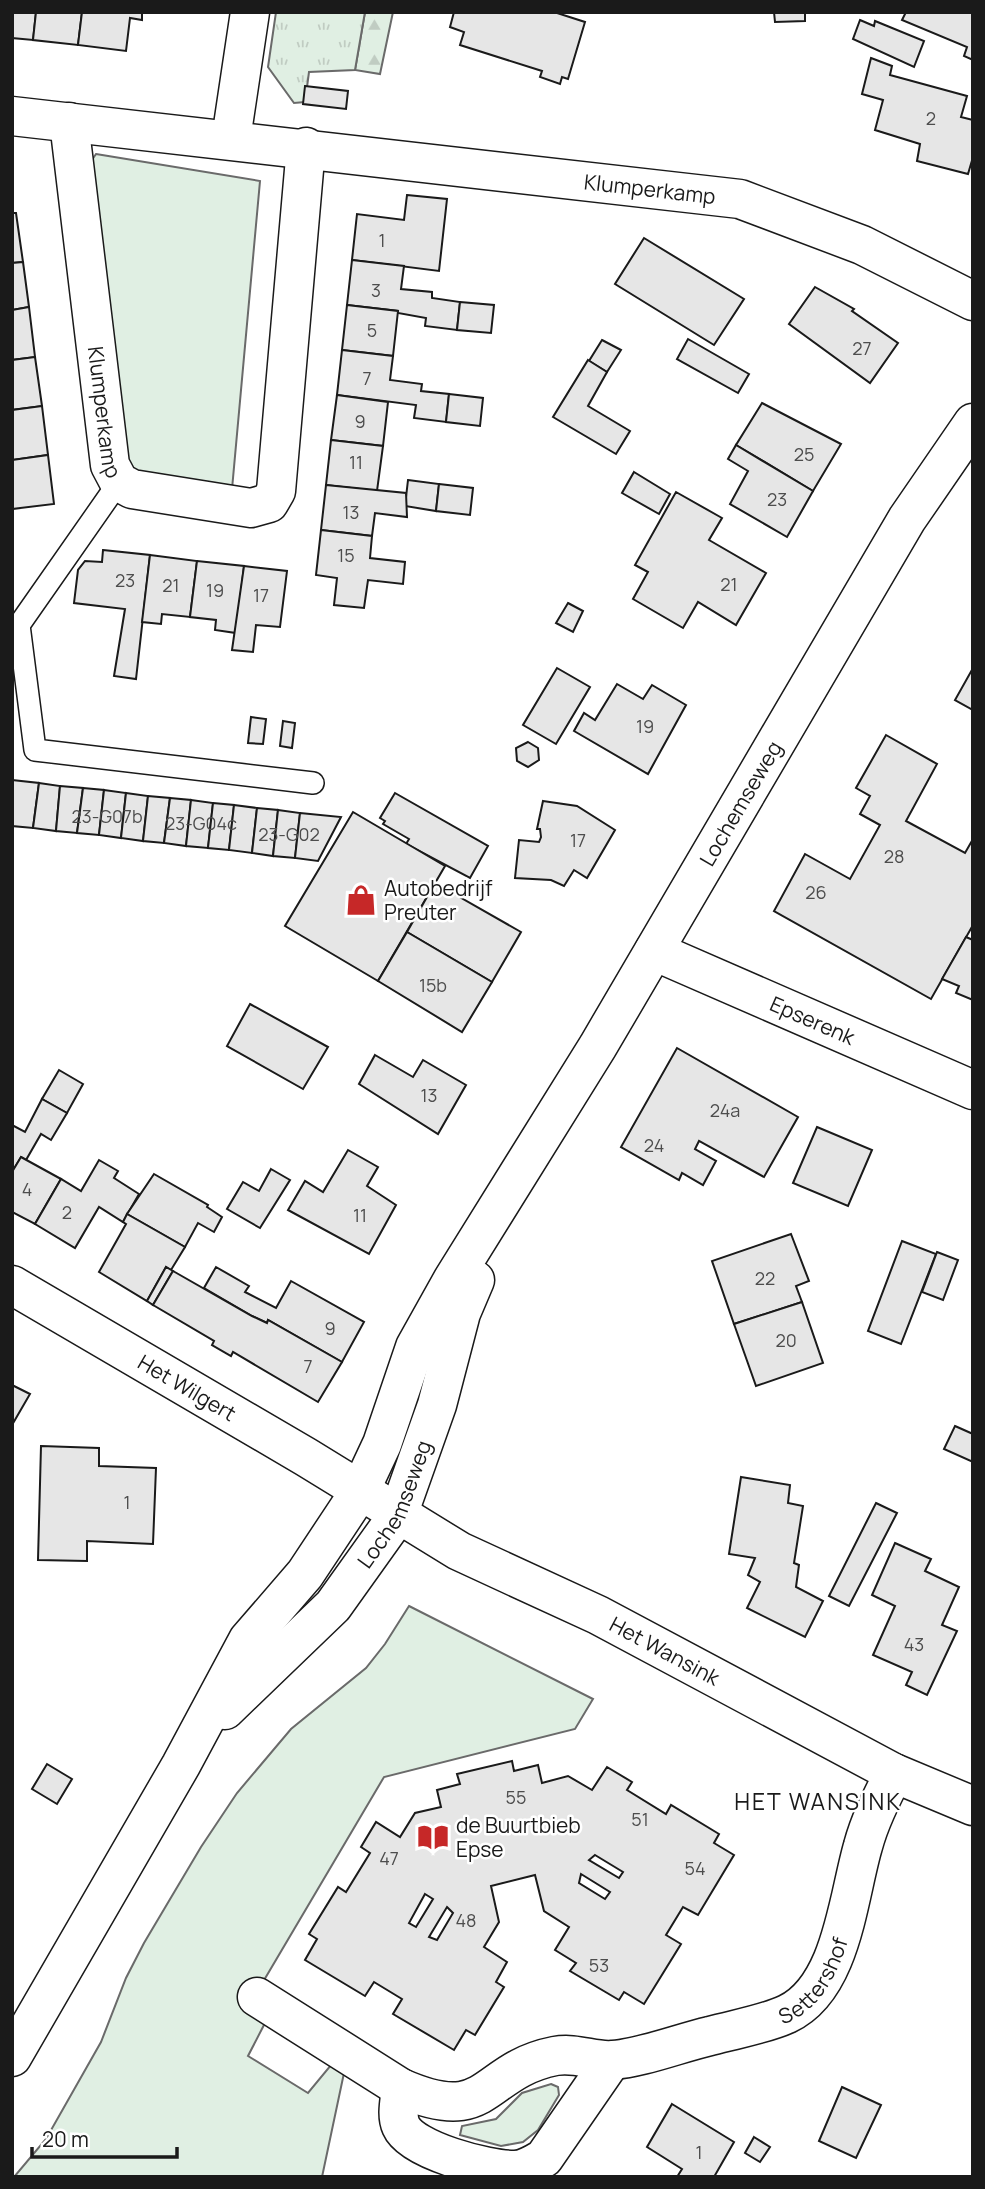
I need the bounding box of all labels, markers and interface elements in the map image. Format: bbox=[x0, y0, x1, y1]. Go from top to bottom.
house number: 2 bbox=[926, 106, 936, 130]
street label: Klumperkamp bbox=[583, 167, 717, 210]
house number: 1 bbox=[378, 228, 386, 252]
house number: 3 bbox=[371, 278, 381, 302]
house number: 5 bbox=[367, 318, 377, 342]
house number: 27 bbox=[852, 336, 872, 360]
street label: Klumperkamp bbox=[82, 345, 128, 483]
house number: 7 bbox=[362, 366, 372, 390]
house number: 9 bbox=[354, 409, 366, 433]
house number: 25 bbox=[794, 442, 814, 466]
house number: 11 bbox=[349, 450, 363, 474]
house number: 23 bbox=[767, 487, 787, 511]
house number: 13 bbox=[343, 500, 359, 524]
house number: 15 bbox=[337, 543, 355, 567]
house number: 23 bbox=[115, 568, 135, 592]
house number: 21 bbox=[720, 572, 738, 596]
house number: 21 bbox=[162, 573, 180, 597]
house number: 19 bbox=[206, 578, 224, 602]
house number: 17 bbox=[253, 583, 269, 607]
house number: 19 bbox=[636, 714, 654, 738]
street label: Lochemseweg bbox=[693, 736, 788, 871]
house number: 23-G07b bbox=[71, 804, 143, 828]
house number: 23-G04c bbox=[165, 811, 237, 835]
house number: 23-G02 bbox=[258, 822, 320, 846]
house number: 17 bbox=[570, 828, 586, 852]
house number: 28 bbox=[884, 844, 904, 868]
place label: Autobedrijf Preuter bbox=[384, 874, 493, 926]
house number: 26 bbox=[805, 880, 827, 904]
shop icon: Autobedrijf Preuter bbox=[344, 883, 378, 917]
house number: 15b bbox=[419, 973, 447, 997]
street label: Epserenk bbox=[766, 989, 860, 1051]
house number: 13 bbox=[421, 1083, 437, 1107]
house number: 24a bbox=[710, 1098, 740, 1122]
house number: 24 bbox=[644, 1133, 664, 1157]
house number: 4 bbox=[22, 1177, 32, 1201]
house number: 2 bbox=[62, 1200, 72, 1224]
house number: 11 bbox=[353, 1203, 367, 1227]
house number: 22 bbox=[755, 1266, 775, 1290]
house number: 9 bbox=[324, 1316, 336, 1340]
house number: 20 bbox=[775, 1328, 797, 1352]
street label: Het Wilgert bbox=[133, 1348, 241, 1427]
house number: 7 bbox=[303, 1354, 313, 1378]
street label: Lochemseweg bbox=[351, 1436, 437, 1574]
house number: 1 bbox=[123, 1490, 131, 1514]
street label: Het Wansink bbox=[605, 1610, 725, 1692]
house number: 43 bbox=[904, 1632, 924, 1656]
house number: 55 bbox=[506, 1785, 526, 1809]
district label: HET WANSINK bbox=[734, 1785, 902, 1817]
house number: 51 bbox=[631, 1807, 649, 1831]
place label: de Buurtbieb Epse bbox=[456, 1811, 581, 1863]
library icon: de Buurtbieb Epse bbox=[416, 1820, 450, 1854]
house number: 47 bbox=[379, 1846, 399, 1870]
house number: 54 bbox=[684, 1856, 706, 1880]
house number: 48 bbox=[455, 1908, 477, 1932]
street label: Settershof bbox=[774, 1933, 854, 2030]
house number: 53 bbox=[589, 1953, 609, 1977]
scale bar bbox=[32, 2116, 177, 2160]
text: 20 m bbox=[42, 2125, 89, 2153]
house number: 1 bbox=[695, 2140, 703, 2164]

